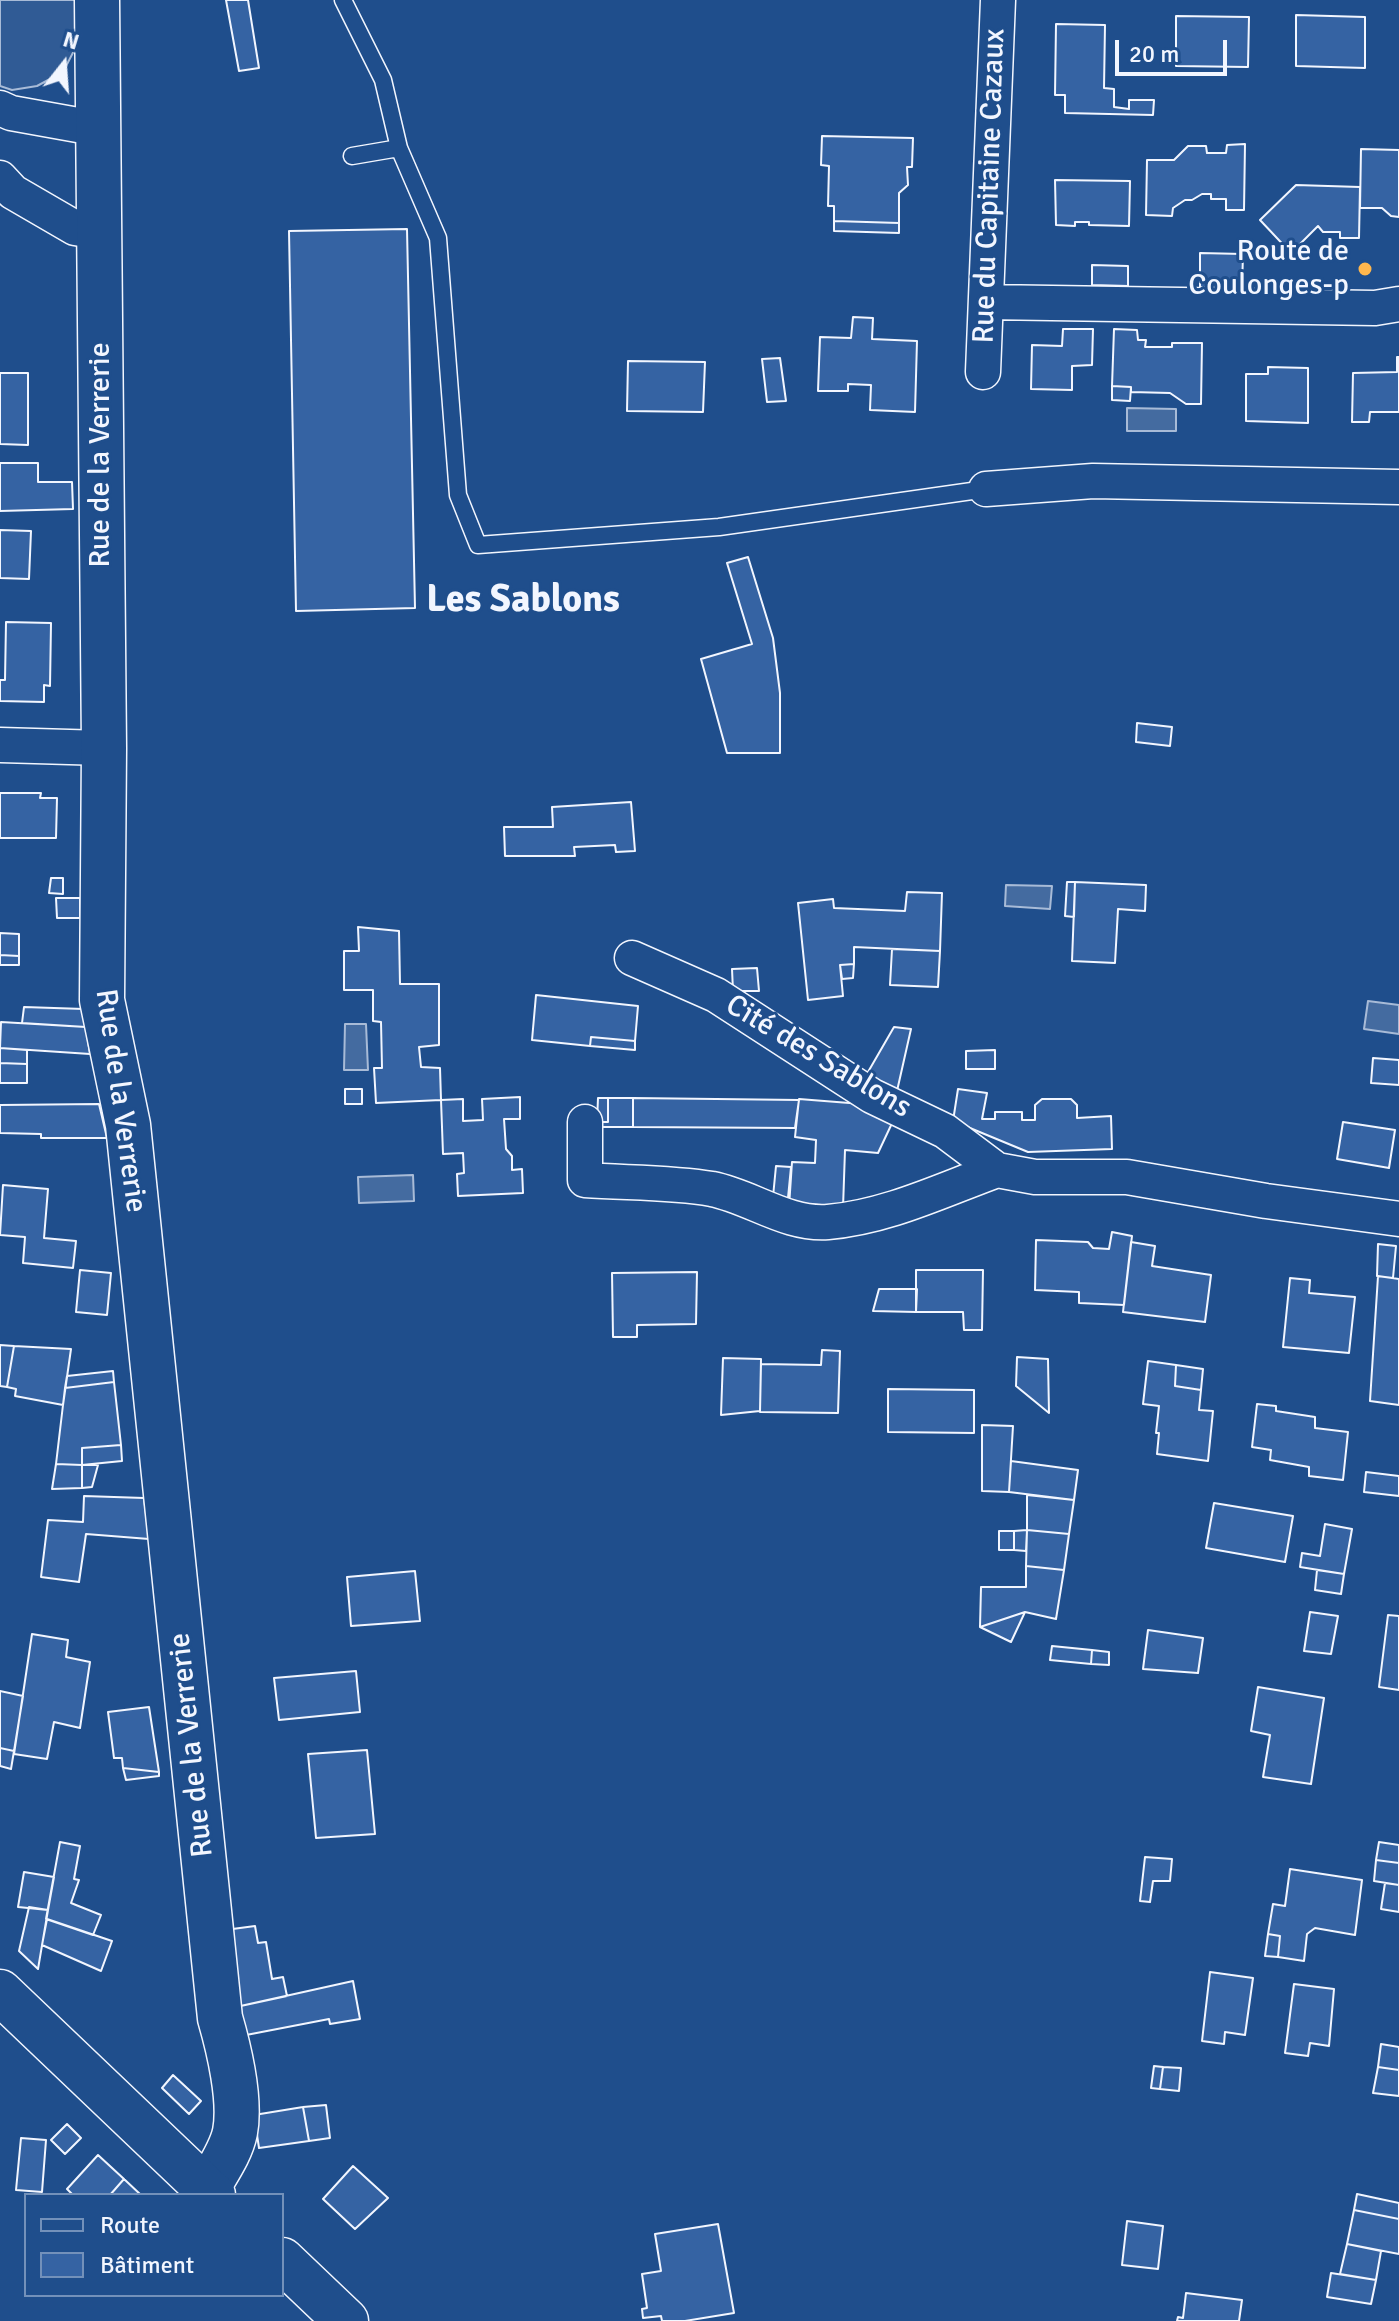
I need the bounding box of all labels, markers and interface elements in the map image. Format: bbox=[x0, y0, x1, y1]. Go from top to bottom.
north arrow bbox=[24, 24, 104, 104]
scale bar bbox=[1119, 24, 1231, 74]
text: N bbox=[60, 25, 82, 56]
street label: Rue du Capitaine Cazaux bbox=[967, 28, 1013, 344]
text: 20 m bbox=[1129, 39, 1179, 69]
place label: Route de Coulonges-p bbox=[1188, 234, 1349, 304]
marker: Route de Coulonges-p bbox=[1356, 260, 1374, 278]
street label: Rue de la Verrerie bbox=[83, 342, 119, 568]
district label: Les Sablons bbox=[426, 578, 620, 624]
street label: Rue de la Verrerie bbox=[86, 987, 154, 1215]
street label: Cité des Sablons bbox=[719, 988, 917, 1126]
street label: Rue de la Verrerie bbox=[162, 1631, 222, 1859]
legend bbox=[24, 2193, 284, 2297]
text: Route bbox=[100, 2210, 160, 2240]
text: Bâtiment bbox=[100, 2250, 194, 2280]

